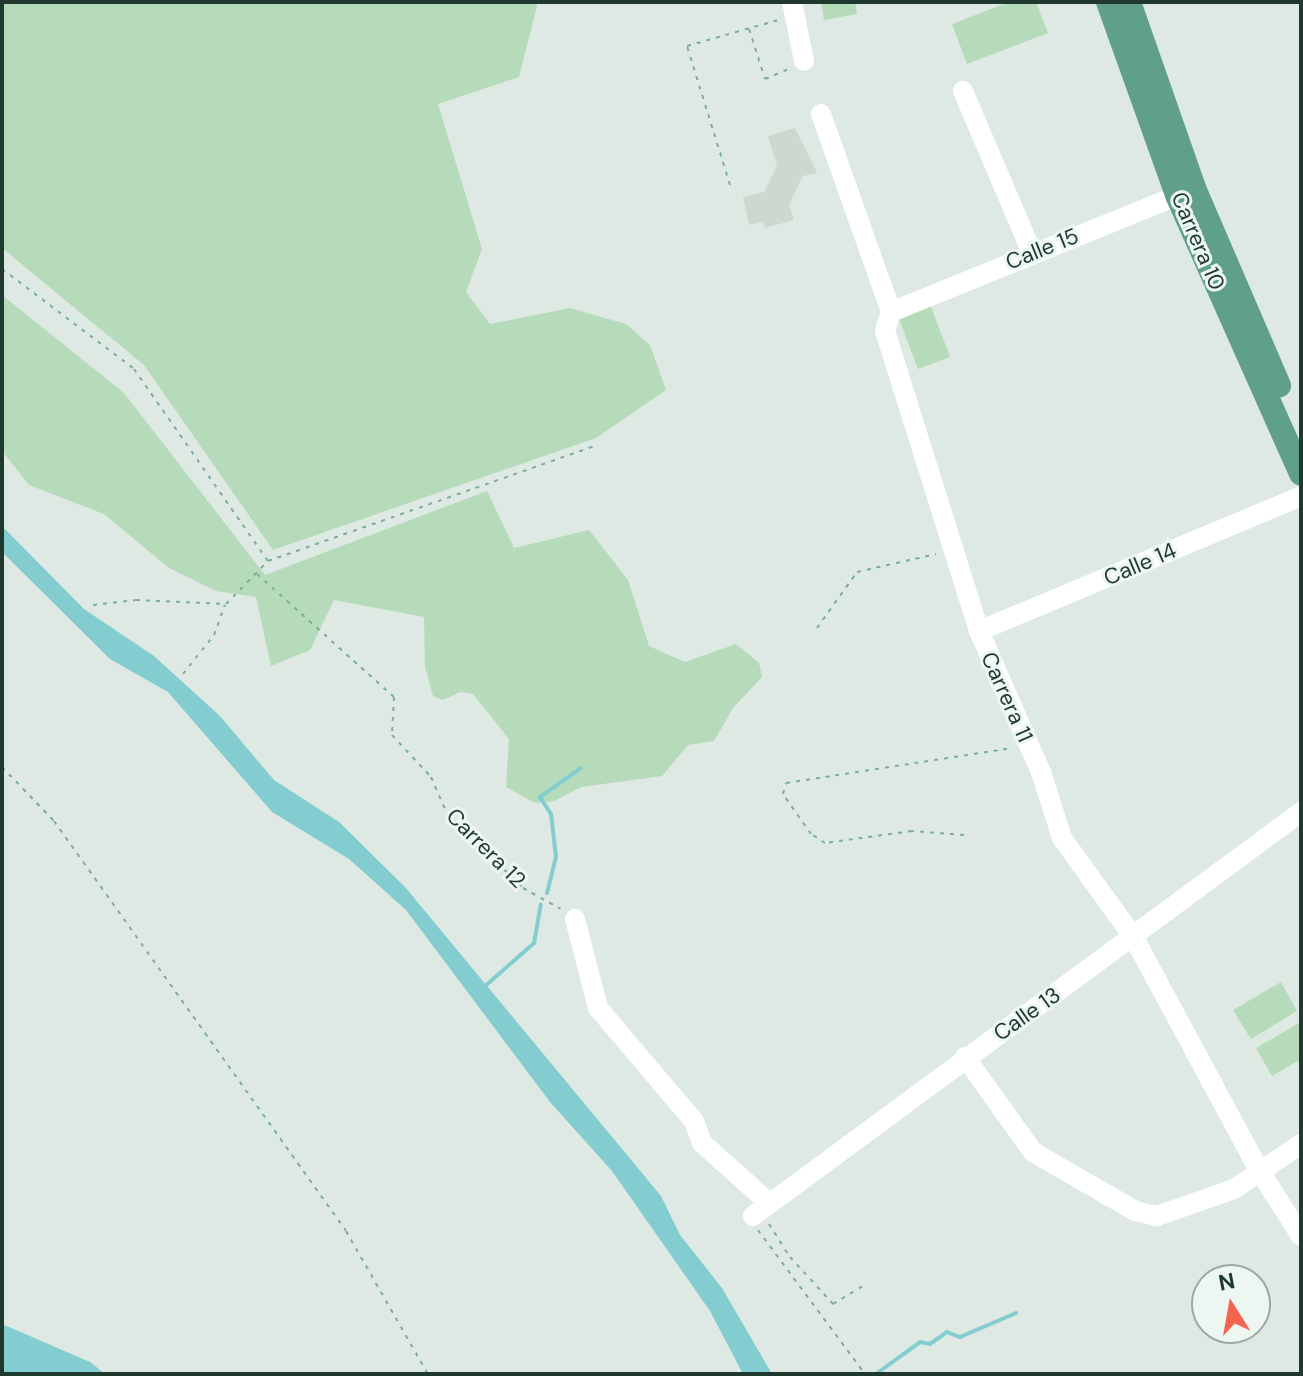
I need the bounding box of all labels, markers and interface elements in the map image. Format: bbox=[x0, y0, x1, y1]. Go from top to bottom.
street label: Carrera 10 bbox=[1166, 188, 1230, 294]
street label: Calle 15 bbox=[1002, 222, 1082, 276]
street label: Calle 14 bbox=[1100, 537, 1180, 591]
street label: Carrera 11 bbox=[975, 648, 1039, 746]
street label: Carrera 12 bbox=[441, 803, 531, 893]
street label: Calle 13 bbox=[988, 981, 1066, 1047]
north arrow bbox=[1191, 1264, 1271, 1344]
text: N bbox=[1216, 1266, 1237, 1298]

